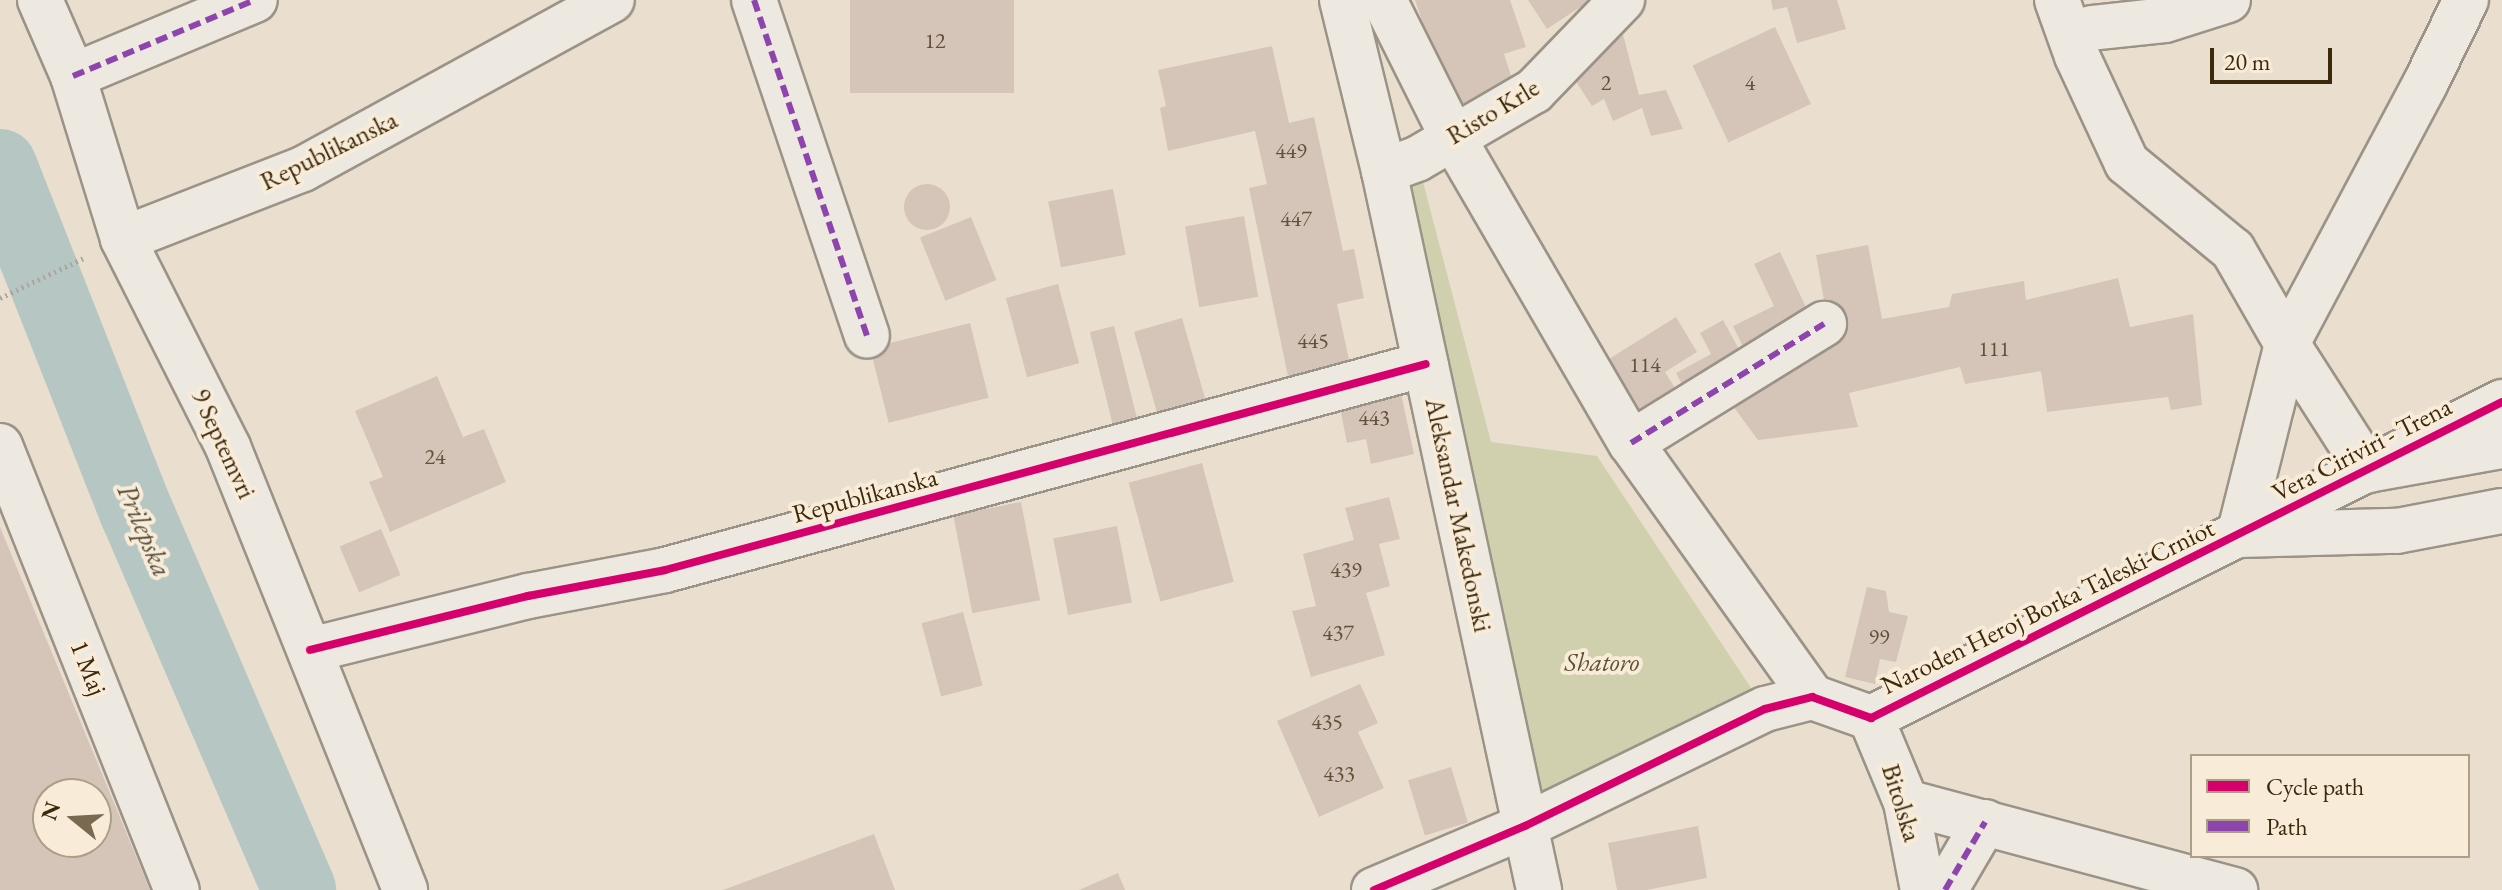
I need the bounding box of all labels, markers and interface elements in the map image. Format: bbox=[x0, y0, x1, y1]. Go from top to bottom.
house number: 12 bbox=[924, 28, 946, 54]
scale bar bbox=[2214, 32, 2336, 82]
text: 20 m bbox=[2224, 46, 2271, 77]
house number: 2 bbox=[1601, 70, 1611, 96]
house number: 4 bbox=[1745, 70, 1755, 96]
street label: Risto Krle bbox=[1441, 72, 1545, 152]
street label: Republikanska bbox=[255, 104, 403, 198]
house number: 449 bbox=[1275, 138, 1307, 164]
house number: 447 bbox=[1280, 206, 1312, 232]
house number: 445 bbox=[1297, 328, 1329, 354]
house number: 111 bbox=[1978, 336, 2010, 362]
house number: 114 bbox=[1629, 352, 1661, 378]
street label: 9 Septemvri bbox=[184, 384, 262, 504]
street label: Vera Ciriviri - Trena bbox=[2267, 391, 2457, 509]
street label: Aleksandar Makedonski bbox=[1418, 395, 1498, 635]
house number: 443 bbox=[1358, 405, 1390, 431]
house number: 24 bbox=[424, 444, 446, 470]
street label: Republikanska bbox=[789, 462, 941, 530]
water label: Prilepska bbox=[110, 478, 180, 582]
street label: Naroden Heroj Borka Taleski-Crniot bbox=[1876, 513, 2220, 701]
house number: 439 bbox=[1330, 557, 1362, 583]
house number: 437 bbox=[1322, 620, 1354, 646]
house number: 99 bbox=[1868, 624, 1890, 650]
street label: 1 Maj bbox=[63, 636, 113, 700]
park label: Shatoro bbox=[1565, 647, 1639, 679]
house number: 435 bbox=[1311, 709, 1343, 735]
legend bbox=[2190, 754, 2470, 858]
street label: Bitolska bbox=[1874, 760, 1928, 846]
house number: 433 bbox=[1323, 761, 1355, 787]
text: Cycle path bbox=[2266, 771, 2364, 802]
north arrow bbox=[32, 778, 112, 858]
text: N bbox=[34, 798, 67, 824]
text: Path bbox=[2266, 811, 2308, 842]

